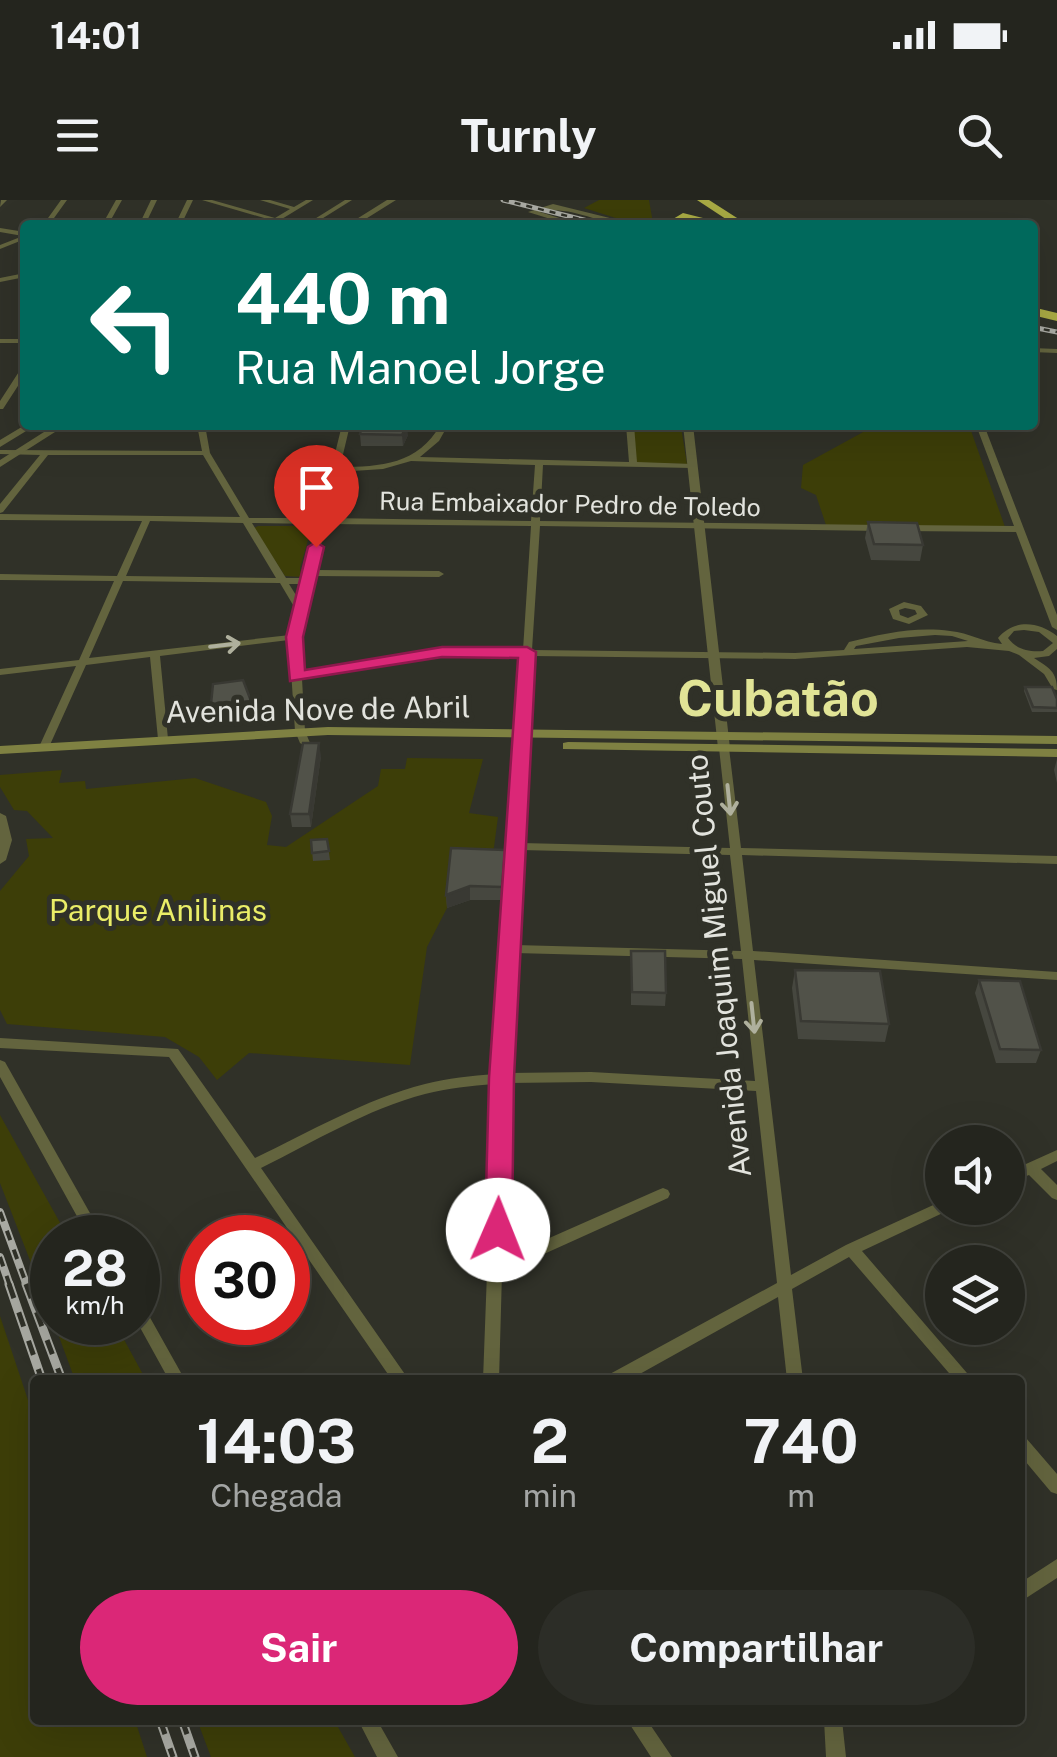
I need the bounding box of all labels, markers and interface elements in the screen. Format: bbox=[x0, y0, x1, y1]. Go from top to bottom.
text: 14:01 bbox=[50, 13, 142, 58]
icon: menu bbox=[50, 108, 105, 163]
icon: search bbox=[952, 108, 1007, 163]
text: Turnly bbox=[460, 109, 597, 162]
text: 440 m bbox=[235, 257, 450, 340]
icon: left bbox=[70, 260, 200, 390]
text: Rua Manoel Jorge bbox=[235, 341, 606, 394]
pin bbox=[274, 445, 359, 548]
icon: arrive bbox=[289, 460, 344, 515]
street label: Rua Embaixador Pedro de Toledo bbox=[379, 486, 761, 522]
one-way arrow bbox=[208, 635, 240, 654]
district label: Cubatão bbox=[677, 668, 879, 727]
street label: Avenida Nove de Abril bbox=[165, 688, 471, 730]
street label: Avenida Joaquim Miguel Couto bbox=[678, 753, 758, 1179]
one-way arrow bbox=[720, 783, 739, 815]
park label: Parque Anilinas bbox=[49, 892, 267, 928]
one-way arrow bbox=[744, 1001, 763, 1033]
map controls bbox=[925, 1125, 1025, 1345]
button: sound bbox=[925, 1125, 1025, 1225]
position arrow bbox=[446, 1178, 550, 1282]
speed limit sign: 30 bbox=[180, 1215, 310, 1345]
text: 28 bbox=[62, 1238, 128, 1297]
button: layers bbox=[925, 1245, 1025, 1345]
text: km/h bbox=[66, 1290, 124, 1320]
text: 14:03 bbox=[197, 1406, 356, 1477]
text: 2 bbox=[531, 1406, 569, 1477]
text: 740 bbox=[744, 1406, 858, 1477]
text: Chegada bbox=[210, 1477, 343, 1514]
text: min bbox=[523, 1477, 577, 1514]
text: m bbox=[787, 1477, 815, 1514]
button: Sair bbox=[80, 1590, 518, 1705]
button: Compartilhar bbox=[538, 1590, 975, 1705]

